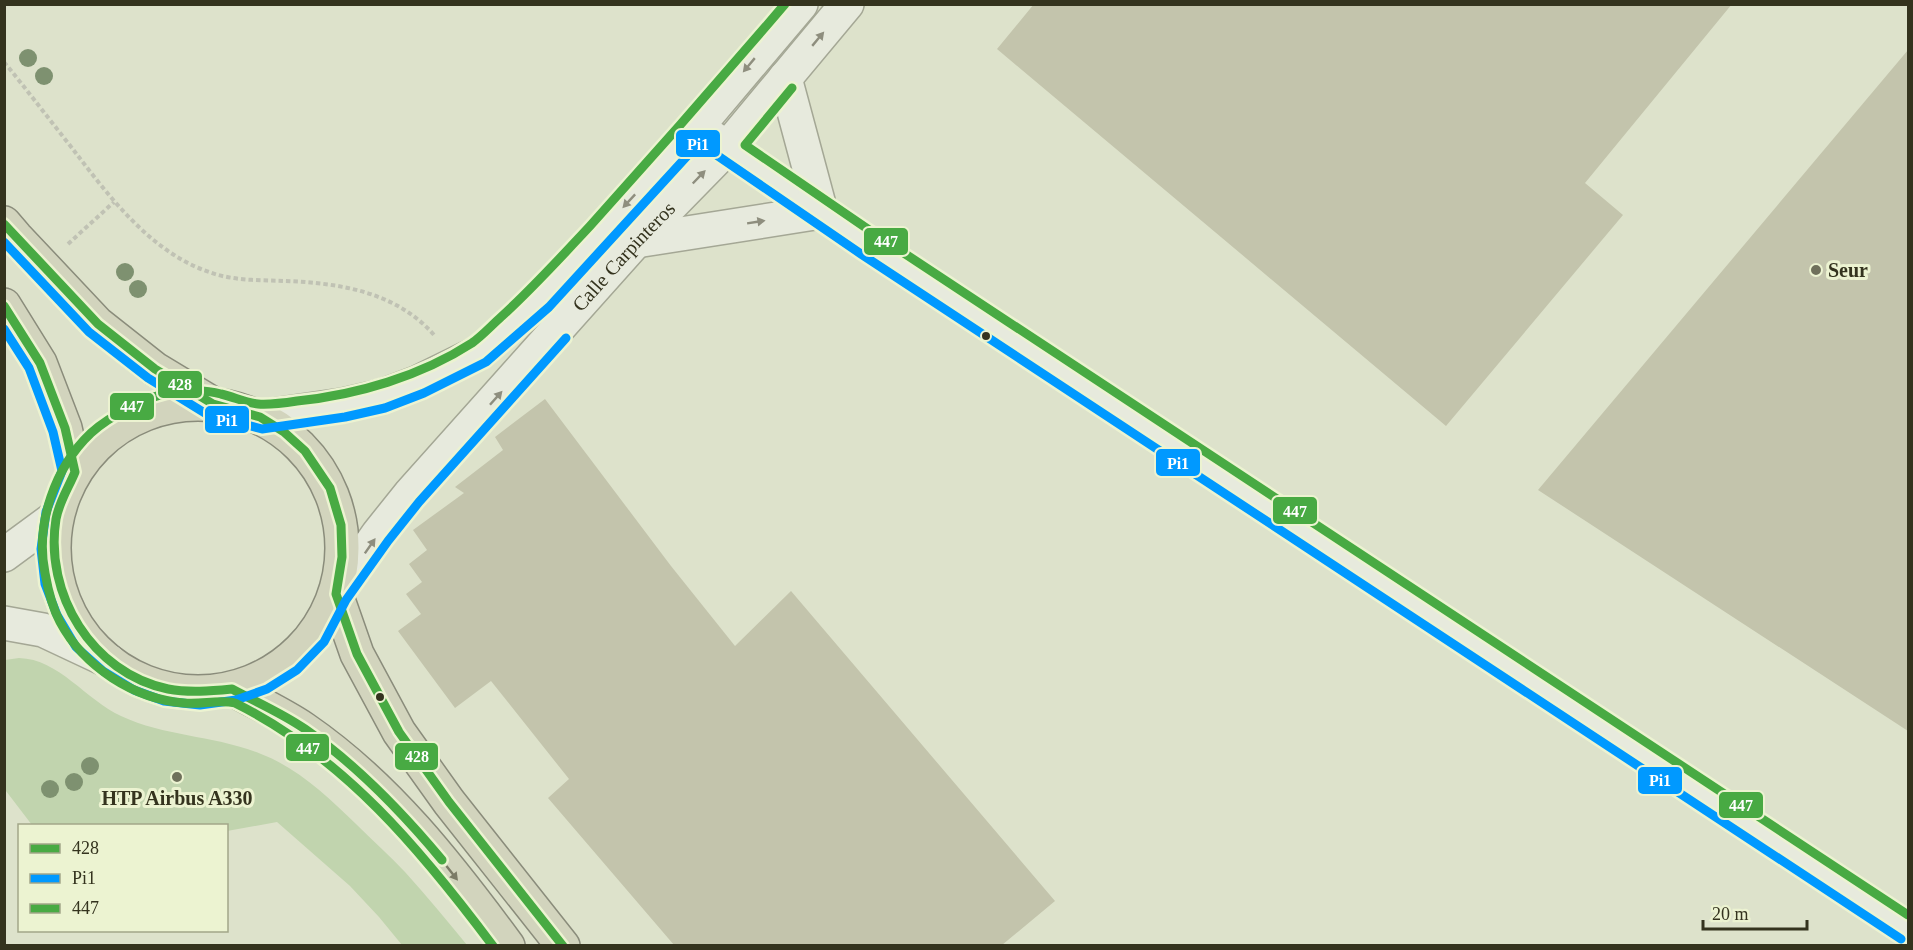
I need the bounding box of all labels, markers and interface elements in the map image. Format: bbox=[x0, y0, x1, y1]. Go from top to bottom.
one-way arrow bbox=[811, 32, 824, 47]
one-way arrow bbox=[743, 57, 756, 73]
line badge: Pi1 bbox=[675, 129, 721, 158]
text: Pi1 bbox=[687, 136, 709, 153]
one-way arrow bbox=[691, 170, 705, 184]
one-way arrow bbox=[623, 193, 636, 208]
street label: Calle Carpinteros bbox=[568, 197, 679, 315]
one-way arrow bbox=[747, 217, 766, 226]
line badge: 447 bbox=[863, 227, 909, 256]
text: 447 bbox=[874, 233, 898, 250]
place label: Seur bbox=[1828, 259, 1868, 281]
marker: Seur bbox=[1809, 263, 1823, 277]
unlabelled marker bbox=[980, 330, 992, 342]
line badge: 428 bbox=[157, 370, 203, 399]
text: 428 bbox=[168, 376, 192, 393]
one-way arrow bbox=[489, 391, 502, 406]
line badge: 447 bbox=[109, 392, 155, 421]
text: 447 bbox=[120, 398, 144, 415]
line badge: Pi1 bbox=[204, 405, 250, 434]
text: Pi1 bbox=[216, 412, 238, 429]
line badge: Pi1 bbox=[1155, 448, 1201, 477]
text: Pi1 bbox=[1167, 455, 1189, 472]
line badge: 447 bbox=[1272, 496, 1318, 525]
text: 447 bbox=[1283, 503, 1307, 520]
one-way arrow bbox=[364, 539, 376, 555]
unlabelled marker bbox=[374, 691, 386, 703]
line badge: 447 bbox=[285, 733, 330, 762]
text: 447 bbox=[296, 740, 320, 757]
line badge: 428 bbox=[394, 742, 439, 771]
text: 428 bbox=[405, 748, 429, 765]
line badge: Pi1 bbox=[1637, 766, 1683, 795]
marker: HTP Airbus A330 bbox=[170, 770, 184, 784]
text: Pi1 bbox=[1649, 772, 1671, 789]
place label: HTP Airbus A330 bbox=[101, 787, 253, 809]
line badge: 447 bbox=[1718, 791, 1764, 819]
text: 447 bbox=[1729, 797, 1753, 814]
legend bbox=[18, 824, 228, 932]
text: 428 bbox=[72, 838, 99, 858]
one-way arrow bbox=[446, 865, 458, 880]
text: Pi1 bbox=[72, 868, 96, 888]
scale bar bbox=[1703, 893, 1806, 931]
text: 447 bbox=[72, 898, 99, 918]
text: 20 m bbox=[1712, 904, 1749, 924]

